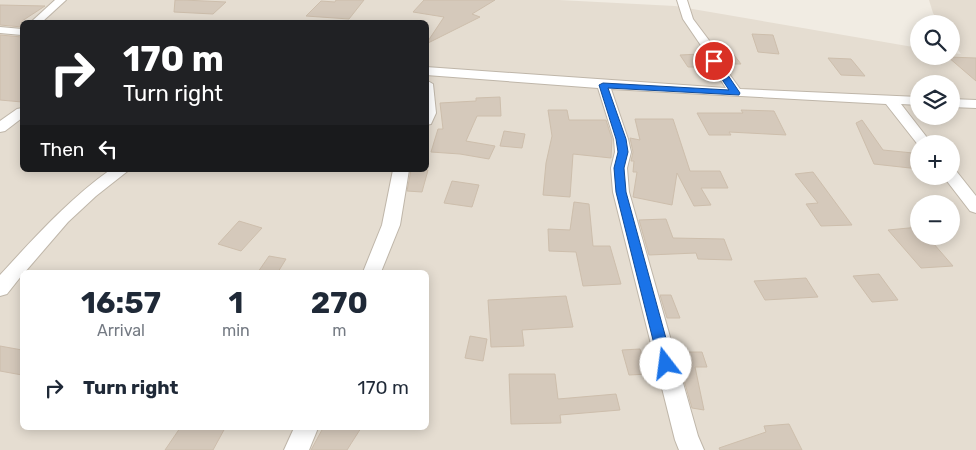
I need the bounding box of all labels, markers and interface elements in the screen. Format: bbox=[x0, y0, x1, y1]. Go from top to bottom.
map controls bbox=[910, 15, 960, 245]
button: search bbox=[910, 15, 960, 65]
text: 170 m bbox=[123, 38, 224, 80]
icon: right bbox=[40, 40, 105, 105]
pin bbox=[693, 40, 735, 82]
icon: arrive bbox=[700, 47, 728, 75]
button: layers bbox=[910, 75, 960, 125]
text: Turn right bbox=[123, 80, 223, 107]
icon: left bbox=[94, 135, 122, 163]
button: + bbox=[910, 135, 960, 185]
text: Then bbox=[40, 138, 84, 161]
button: − bbox=[910, 195, 960, 245]
text: 16:57 bbox=[81, 285, 161, 321]
text: 1 bbox=[228, 285, 243, 321]
text: 270 bbox=[311, 285, 368, 321]
text: Arrival bbox=[97, 321, 145, 340]
text: min bbox=[222, 321, 250, 340]
text: m bbox=[332, 321, 346, 340]
position arrow bbox=[639, 337, 691, 389]
icon: right bbox=[40, 374, 68, 402]
text: Turn right bbox=[83, 376, 178, 399]
text: 170 m bbox=[358, 376, 409, 399]

